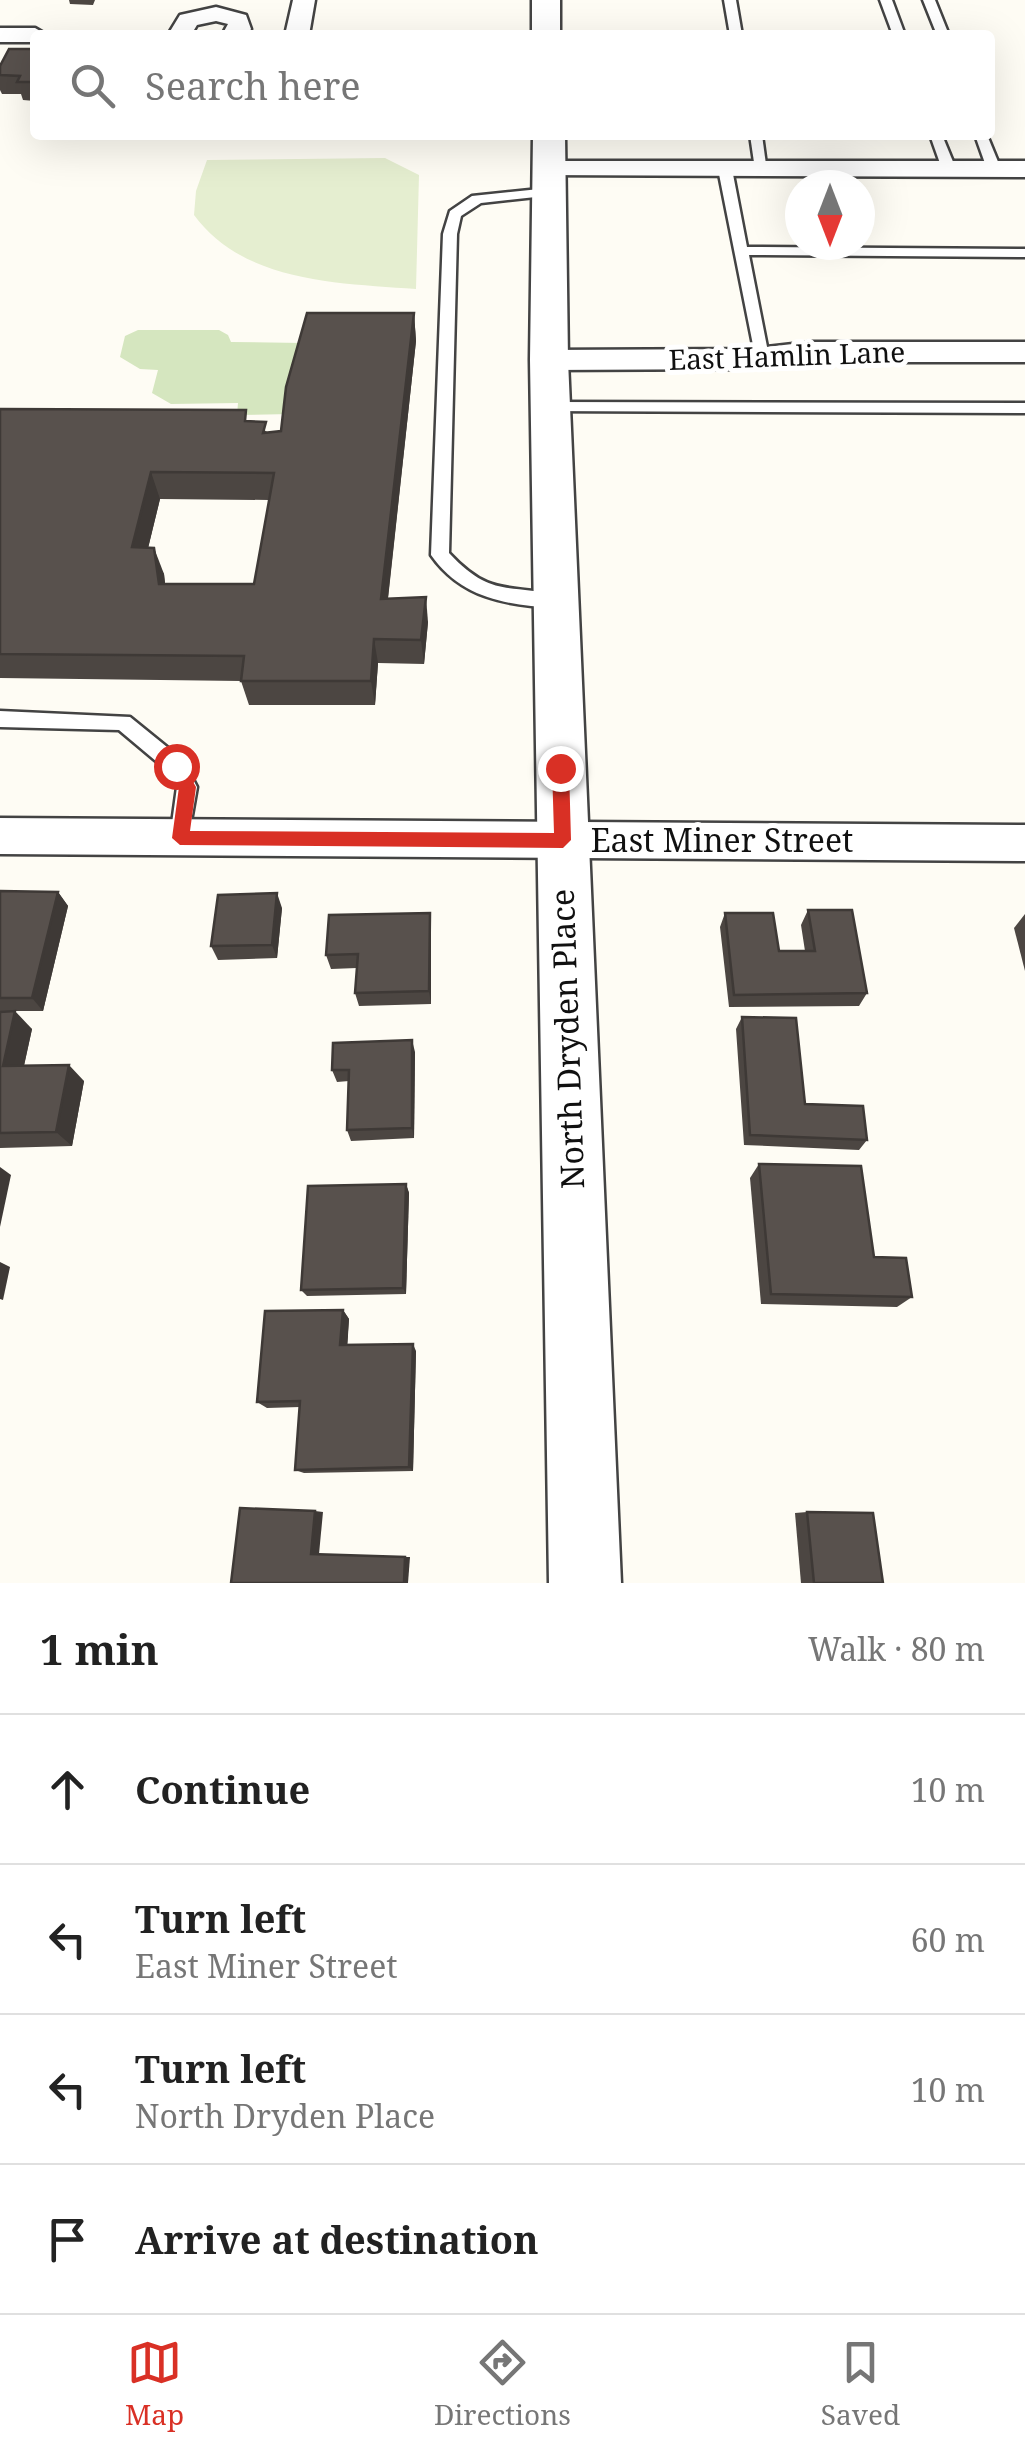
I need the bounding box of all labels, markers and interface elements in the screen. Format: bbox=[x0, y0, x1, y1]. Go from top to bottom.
search box bbox=[30, 30, 995, 140]
icon: search bbox=[65, 58, 120, 113]
text: Search here bbox=[145, 59, 361, 111]
north arrow bbox=[785, 170, 875, 260]
street label: East Hamlin Lane bbox=[668, 332, 906, 378]
route start bbox=[154, 744, 200, 790]
route end bbox=[538, 746, 584, 792]
street label: East Miner Street bbox=[591, 818, 853, 861]
street label: North Dryden Place bbox=[540, 888, 593, 1190]
text: 1 min bbox=[40, 1620, 159, 1677]
text: Walk · 80 m bbox=[808, 1627, 985, 1670]
icon: ahead bbox=[40, 1762, 95, 1817]
text: Continue bbox=[135, 1763, 310, 1815]
text: 10 m bbox=[911, 1768, 985, 1811]
text: Turn left bbox=[135, 1892, 306, 1944]
icon: left bbox=[40, 1912, 95, 1967]
text: 60 m bbox=[911, 1918, 985, 1961]
text: East Miner Street bbox=[135, 1944, 398, 1987]
text: Turn left bbox=[135, 2042, 306, 2094]
icon: left bbox=[40, 2062, 95, 2117]
text: 10 m bbox=[911, 2068, 985, 2111]
text: North Dryden Place bbox=[135, 2094, 435, 2137]
icon: arrive bbox=[40, 2212, 95, 2267]
text: Arrive at destination bbox=[135, 2213, 539, 2265]
tab: Map bbox=[125, 2335, 184, 2433]
tab: Directions bbox=[434, 2335, 571, 2433]
tab: Saved bbox=[821, 2335, 900, 2433]

